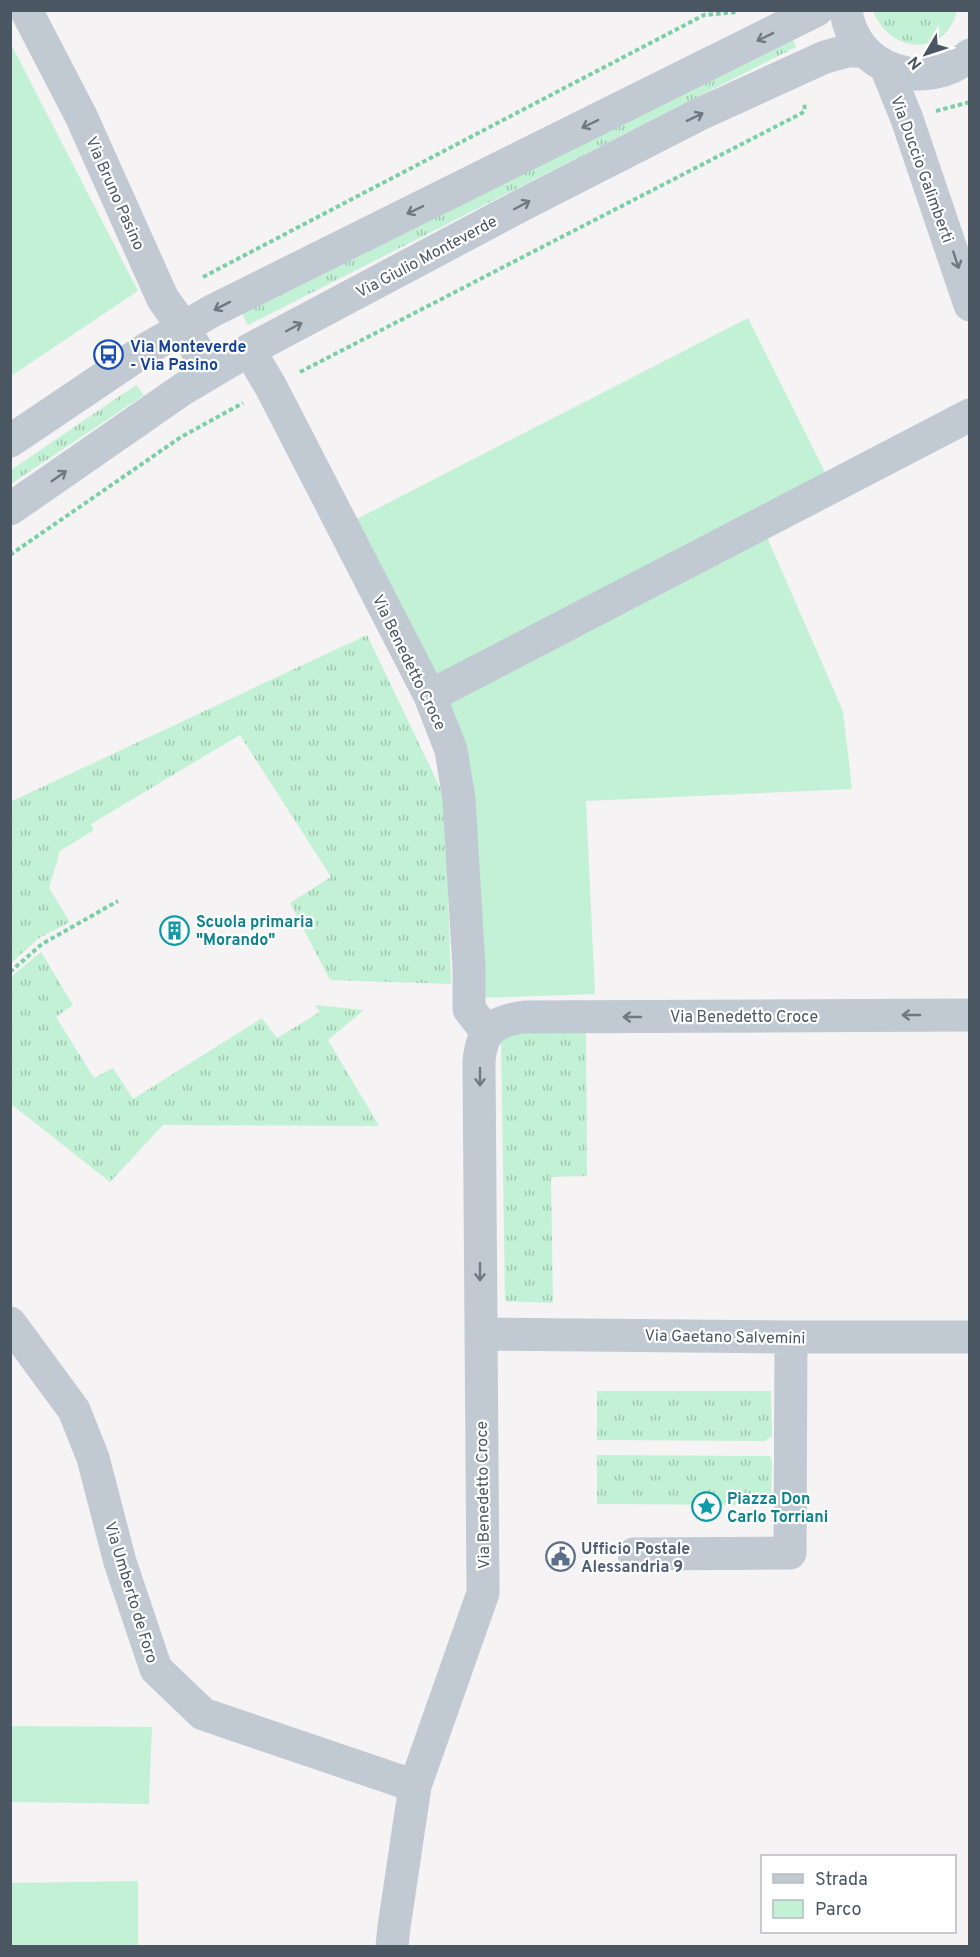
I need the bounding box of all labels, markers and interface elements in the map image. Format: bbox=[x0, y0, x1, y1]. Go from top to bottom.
north arrow bbox=[896, 24, 956, 84]
one-way arrow bbox=[756, 32, 774, 43]
text: N bbox=[905, 51, 927, 73]
street label: Via Duccio Galimberti bbox=[885, 93, 957, 246]
one-way arrow bbox=[686, 110, 704, 122]
one-way arrow bbox=[581, 118, 599, 130]
street label: Via Bruno Pasino bbox=[80, 134, 148, 254]
one-way arrow bbox=[512, 199, 530, 210]
one-way arrow bbox=[407, 205, 425, 217]
street label: Via Giulio Monteverde bbox=[353, 212, 501, 303]
one-way arrow bbox=[951, 250, 962, 269]
one-way arrow bbox=[213, 301, 231, 313]
one-way arrow bbox=[285, 321, 302, 333]
place label: Via Monteverde - Via Pasino bbox=[130, 338, 246, 376]
bus stop icon: Via Monteverde - Via Pasino bbox=[93, 339, 125, 371]
one-way arrow bbox=[50, 470, 66, 482]
street label: Via Benedetto Croce bbox=[367, 592, 450, 734]
place label: Scuola primaria "Morando" bbox=[196, 913, 313, 951]
building icon: Scuola primaria "Morando" bbox=[159, 914, 191, 946]
street label: Via Benedetto Croce bbox=[670, 1008, 818, 1028]
one-way arrow bbox=[902, 1009, 922, 1021]
one-way arrow bbox=[623, 1011, 643, 1023]
one-way arrow bbox=[474, 1066, 486, 1086]
one-way arrow bbox=[475, 1261, 486, 1281]
street label: Via Gaetano Salvemini bbox=[644, 1327, 806, 1349]
street label: Via Benedetto Croce bbox=[473, 1421, 495, 1569]
place label: Piazza Don Carlo Torriani bbox=[727, 1490, 828, 1528]
place icon: Piazza Don Carlo Torriani bbox=[690, 1491, 722, 1523]
street label: Via Umberto de Foro bbox=[99, 1519, 161, 1666]
place label: Ufficio Postale Alessandria 9 bbox=[581, 1540, 690, 1578]
public building icon: Ufficio Postale Alessandria 9 bbox=[544, 1541, 576, 1573]
legend bbox=[761, 1855, 956, 1933]
text: Strada bbox=[815, 1869, 868, 1892]
text: Parco bbox=[815, 1899, 861, 1922]

